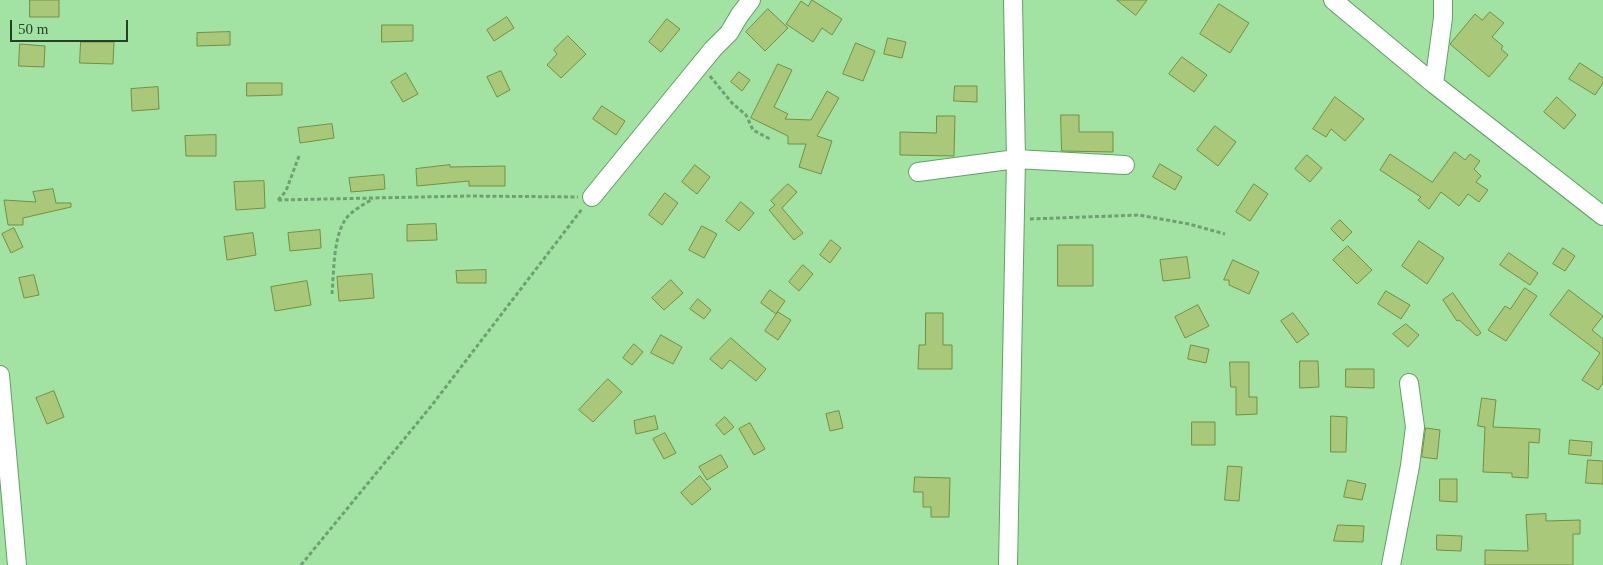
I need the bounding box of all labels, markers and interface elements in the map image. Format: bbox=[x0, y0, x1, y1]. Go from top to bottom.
scale bar bbox=[12, 10, 130, 42]
text: 50 m bbox=[18, 21, 48, 37]

